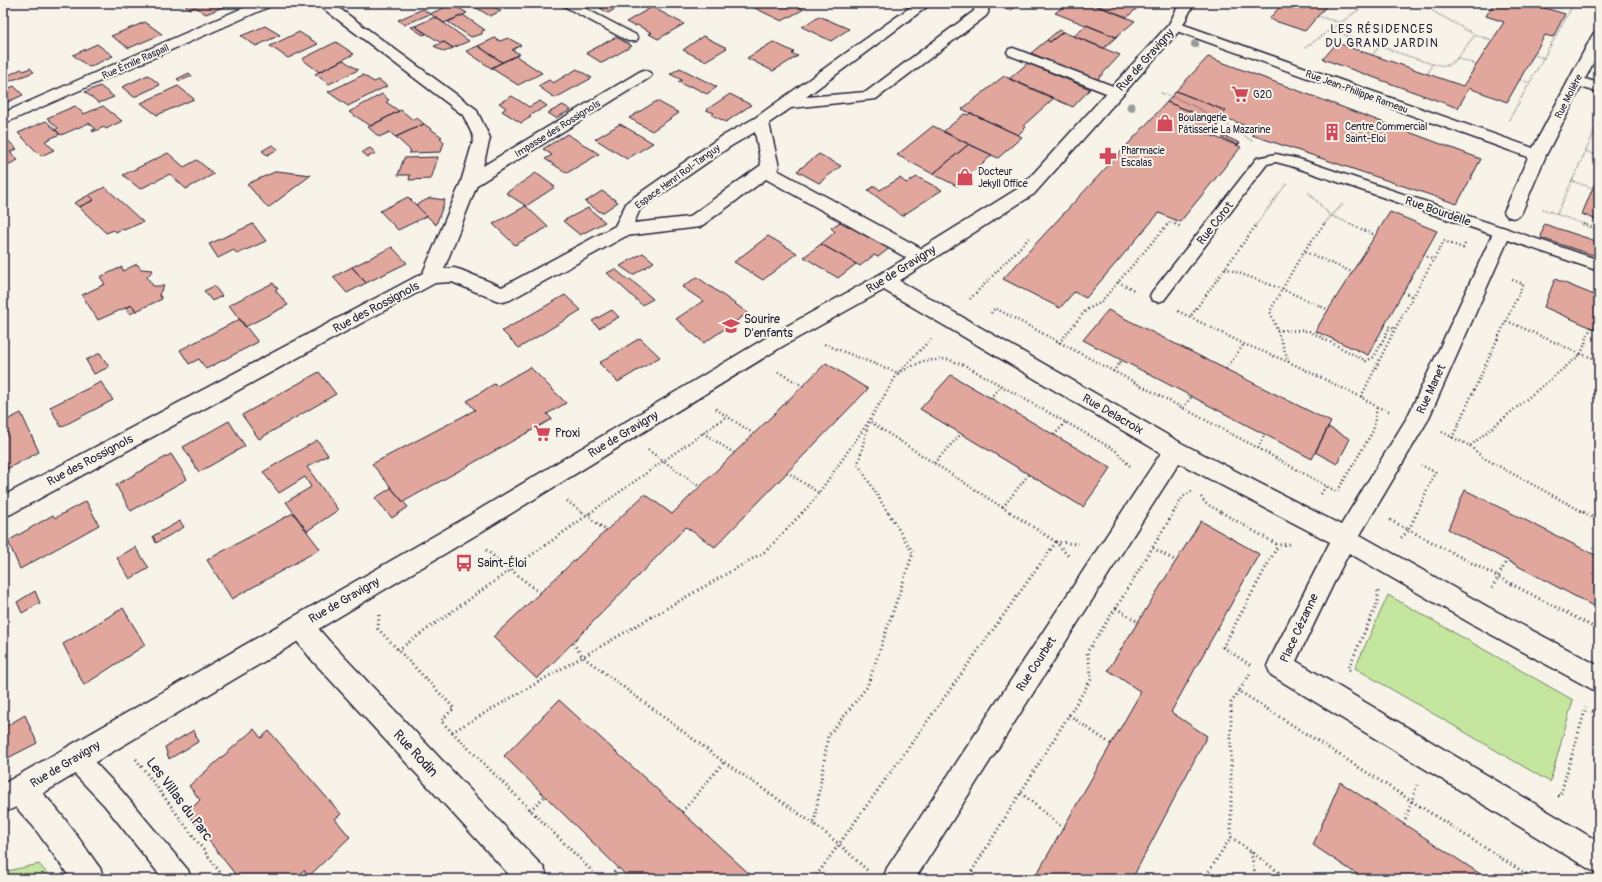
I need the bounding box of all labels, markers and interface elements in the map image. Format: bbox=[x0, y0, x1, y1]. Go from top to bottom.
district label: LES RÉSIDENCES DU GRAND JARDIN bbox=[1325, 21, 1439, 51]
street label: Rue de Gravigny bbox=[1113, 26, 1177, 95]
street label: Rue Émile Raspail bbox=[100, 41, 171, 82]
street label: Rue Jean-Philippe Rameau bbox=[1304, 68, 1410, 116]
street label: Rue Molière bbox=[1553, 72, 1585, 121]
supermarket icon: G20 bbox=[1230, 84, 1250, 104]
place label: G20 bbox=[1253, 89, 1272, 101]
street label: Impasse des Rossignols bbox=[513, 97, 603, 160]
place label: Boulangerie Pâtisserie La Mazarine bbox=[1178, 112, 1270, 136]
shop icon: Boulangerie Pâtisserie La Mazarine bbox=[1155, 113, 1175, 133]
place label: Centre Commercial Saint-Eloi bbox=[1345, 121, 1427, 145]
building icon: Centre Commercial Saint-Eloi bbox=[1322, 122, 1342, 142]
street label: Espace Henri Rol-Tanguy bbox=[633, 142, 723, 212]
place label: Pharmacie Escalas bbox=[1121, 145, 1165, 169]
pharmacy icon: Pharmacie Escalas bbox=[1098, 146, 1118, 166]
place label: Docteur Jekyll Office bbox=[978, 166, 1028, 190]
shop icon: Docteur Jekyll Office bbox=[955, 167, 975, 187]
street label: Rue Bourdelle bbox=[1403, 193, 1473, 230]
street label: Rue Corot bbox=[1194, 199, 1237, 248]
street label: Rue de Gravigny bbox=[864, 242, 939, 297]
street label: Rue des Rossignols bbox=[331, 278, 422, 336]
place label: Sourire D'enfants bbox=[744, 312, 793, 341]
school or university icon: Sourire D'enfants bbox=[721, 316, 741, 336]
street label: Rue Manet bbox=[1413, 362, 1449, 416]
street label: Rue Delacroix bbox=[1080, 391, 1146, 438]
street label: Rue de Gravigny bbox=[585, 408, 661, 461]
supermarket icon: Proxi bbox=[532, 423, 552, 443]
place label: Proxi bbox=[555, 426, 580, 441]
street label: Rue des Rossignols bbox=[45, 431, 136, 489]
bus stop icon: Saint-Éloi bbox=[454, 553, 474, 573]
place label: Saint-Éloi bbox=[477, 555, 526, 571]
street label: Rue de Gravigny bbox=[306, 574, 382, 627]
street label: Place Cézanne bbox=[1277, 591, 1322, 665]
street label: Rue Courbet bbox=[1013, 634, 1060, 694]
street label: Rue Rodin bbox=[390, 726, 442, 780]
street label: Rue de Gravigny bbox=[27, 738, 103, 791]
street label: Les Villas du Parc bbox=[143, 754, 217, 844]

